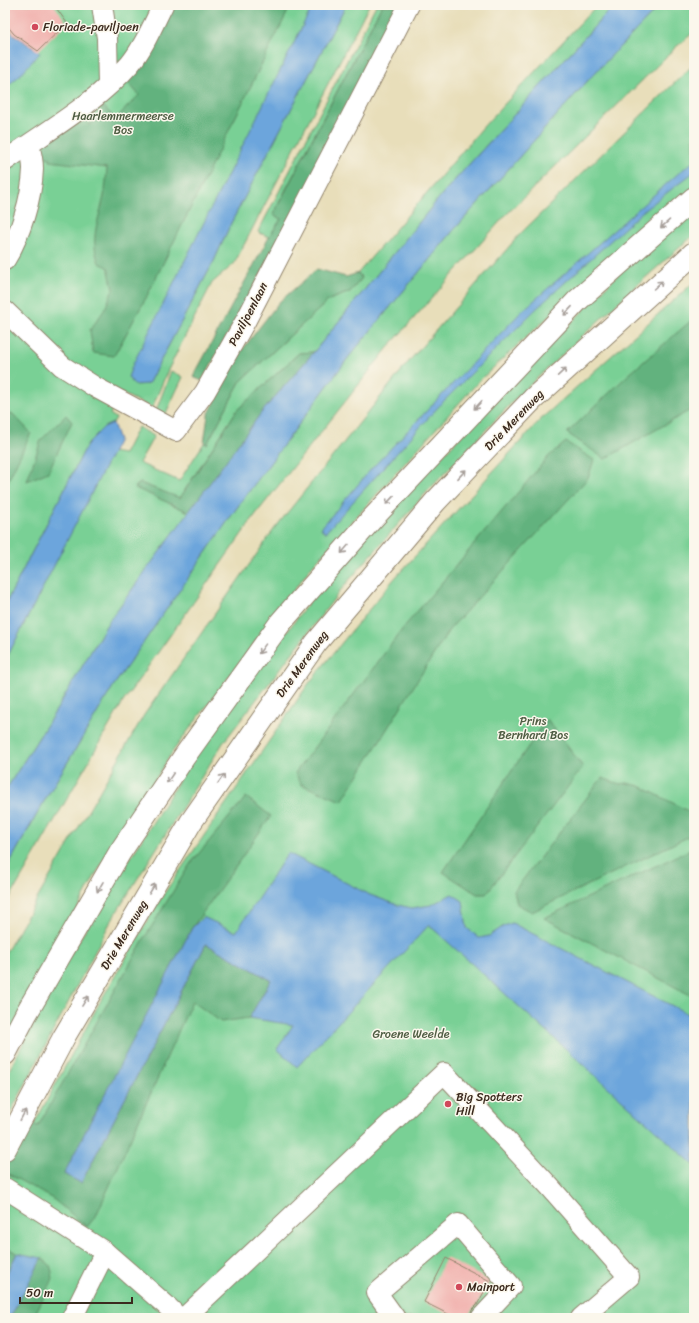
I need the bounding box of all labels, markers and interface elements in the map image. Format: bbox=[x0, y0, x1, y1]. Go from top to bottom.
place label: Floriade-paviljoen bbox=[43, 16, 139, 38]
marker: Floriade-paviljoen bbox=[30, 22, 40, 32]
park label: Haarlemmermeerse Bos bbox=[72, 105, 174, 141]
one-way arrow bbox=[659, 220, 670, 229]
street label: Paviljoenlaan bbox=[222, 278, 274, 350]
one-way arrow bbox=[653, 280, 663, 289]
one-way arrow bbox=[563, 305, 572, 316]
one-way arrow bbox=[557, 367, 567, 377]
street label: Drie Merenweg bbox=[479, 384, 549, 456]
one-way arrow bbox=[474, 400, 483, 410]
one-way arrow bbox=[457, 469, 467, 479]
one-way arrow bbox=[385, 495, 394, 505]
one-way arrow bbox=[341, 544, 350, 555]
street label: Drie Merenweg bbox=[270, 626, 334, 702]
one-way arrow bbox=[258, 643, 266, 654]
park label: Prins Bernhard Bos bbox=[498, 710, 568, 746]
one-way arrow bbox=[166, 772, 174, 783]
one-way arrow bbox=[217, 774, 225, 785]
one-way arrow bbox=[95, 881, 103, 893]
one-way arrow bbox=[148, 883, 156, 895]
street label: Drie Merenweg bbox=[94, 896, 154, 974]
one-way arrow bbox=[82, 995, 90, 1007]
park label: Groene Weelde bbox=[372, 1023, 450, 1045]
place label: Big Spotters Hill bbox=[456, 1086, 523, 1122]
marker: Big Spotters Hill bbox=[443, 1099, 453, 1109]
one-way arrow bbox=[20, 1109, 27, 1121]
place label: Mainport bbox=[467, 1276, 515, 1298]
scale bar bbox=[20, 1279, 132, 1305]
text: 50 m bbox=[26, 1282, 53, 1304]
marker: Mainport bbox=[454, 1282, 464, 1292]

